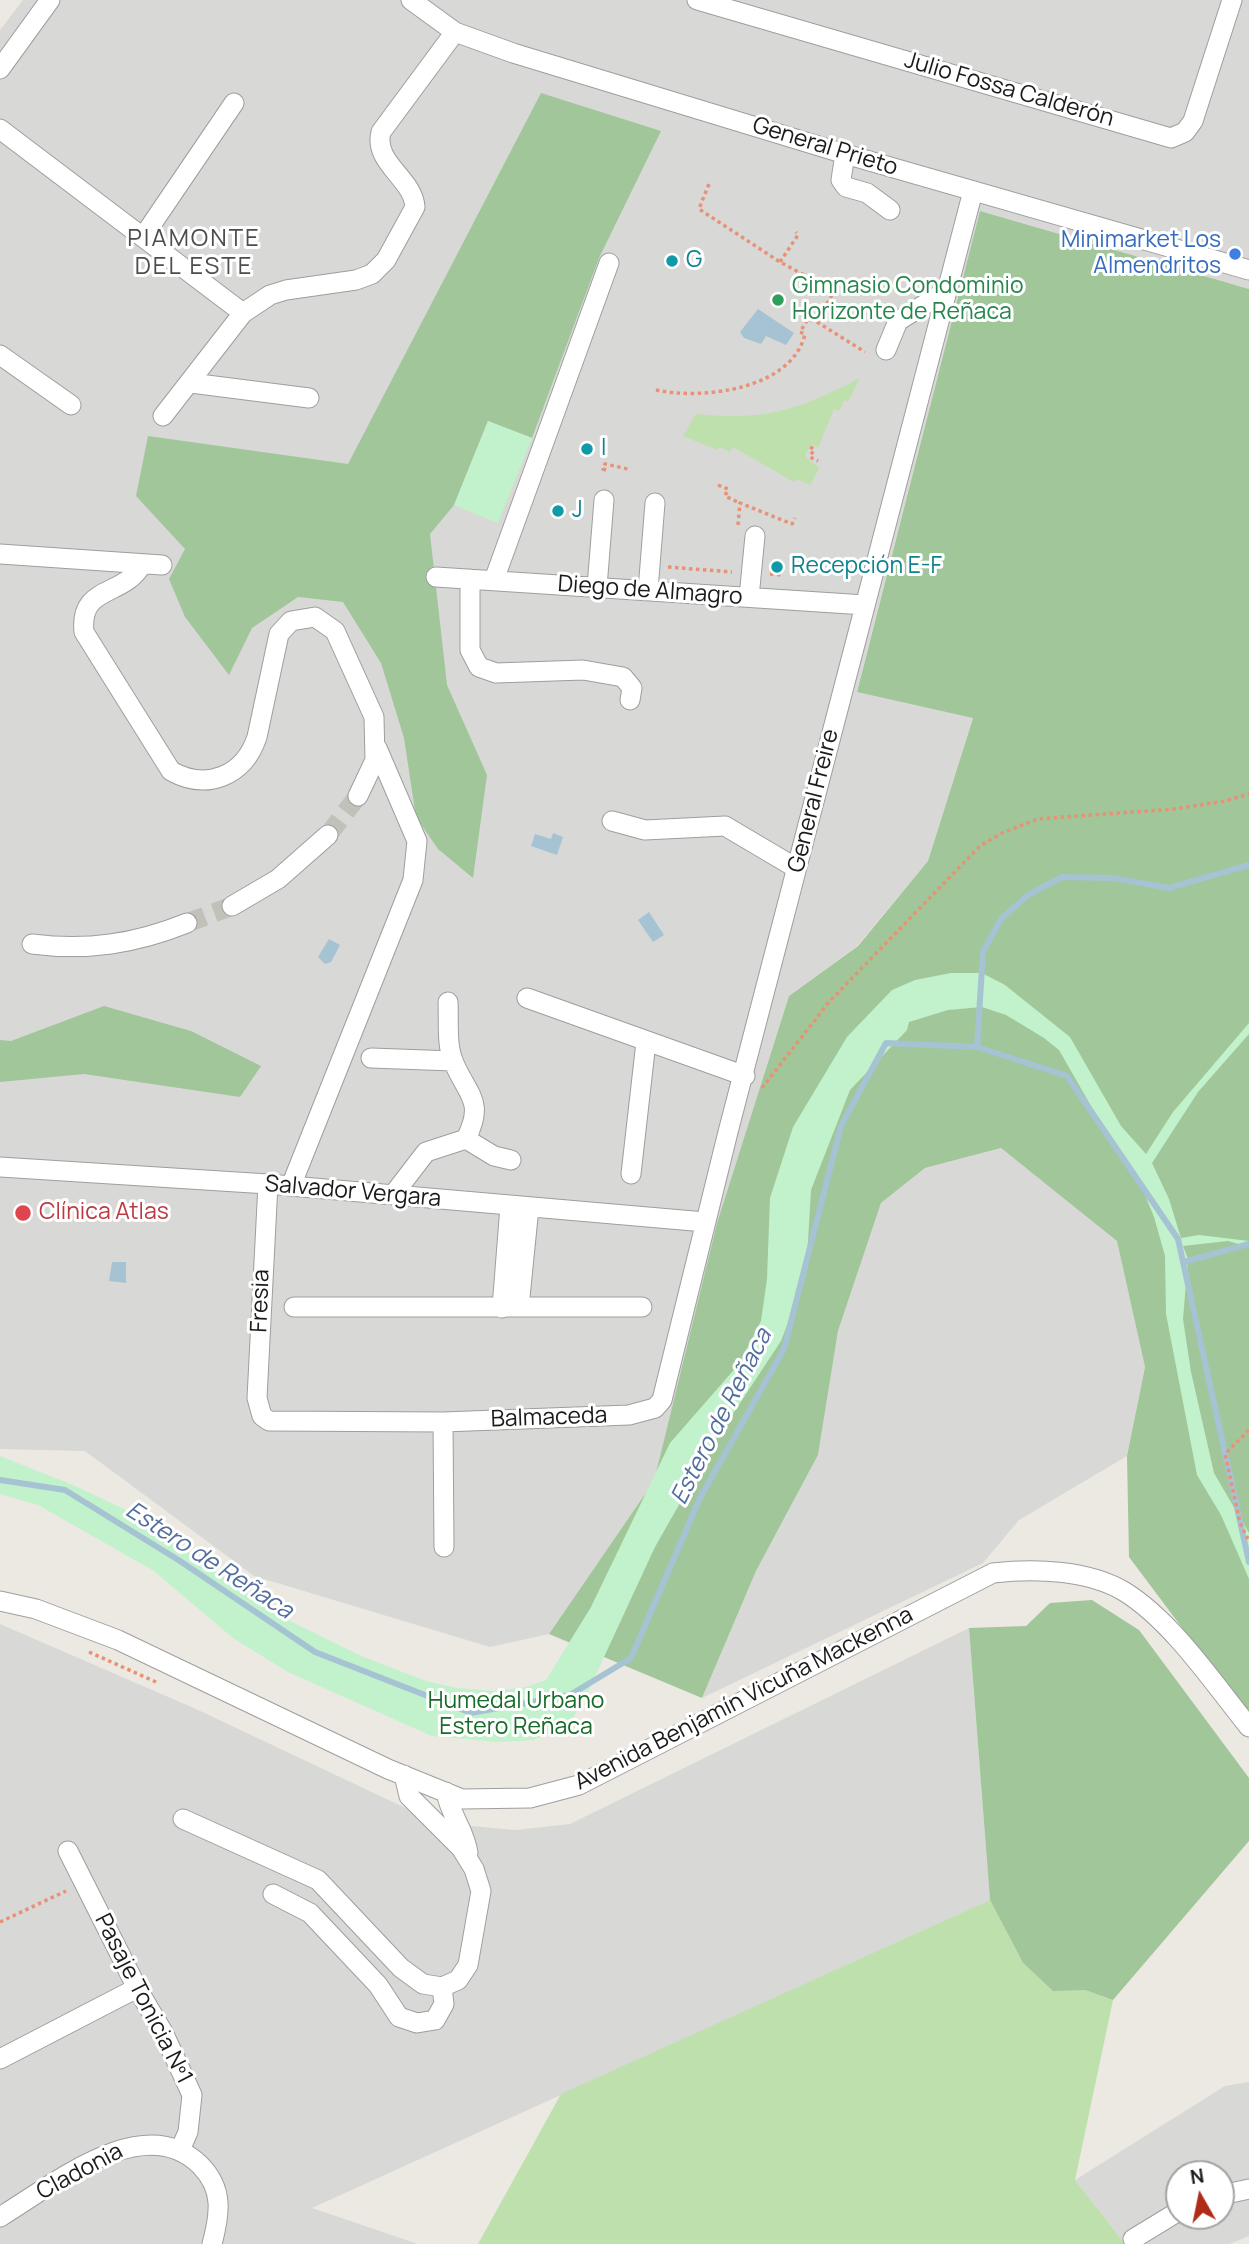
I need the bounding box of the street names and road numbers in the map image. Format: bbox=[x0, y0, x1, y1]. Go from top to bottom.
street label: Julio Fossa Calderón bbox=[901, 47, 1117, 133]
street label: General Prieto bbox=[749, 112, 901, 182]
street label: Diego de Almagro bbox=[557, 571, 743, 611]
street label: General Freire bbox=[783, 726, 845, 876]
street label: Salvador Vergara bbox=[264, 1171, 442, 1213]
street label: Fresia bbox=[246, 1269, 276, 1333]
street label: Balmaceda bbox=[490, 1402, 608, 1434]
street label: Avenida Benjamín Vicuña Mackenna bbox=[570, 1601, 918, 1797]
street label: Pasaje Tonicia Nº1 bbox=[88, 1909, 198, 2089]
street label: Cladonia bbox=[32, 2138, 128, 2206]

